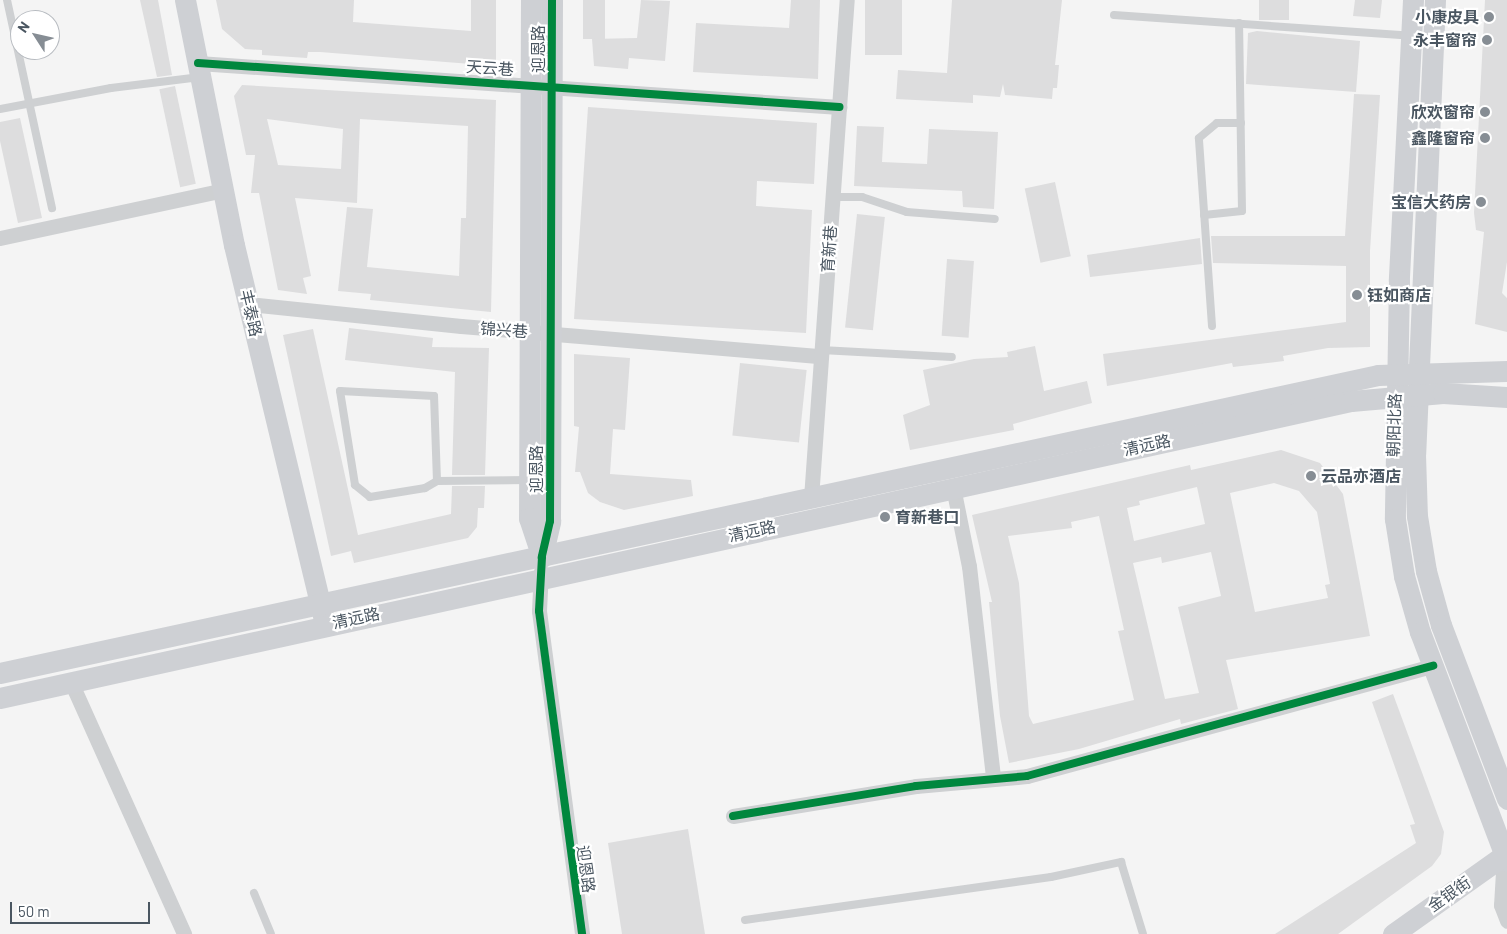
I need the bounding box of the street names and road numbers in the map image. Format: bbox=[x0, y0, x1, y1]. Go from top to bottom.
street label: 迎恩路 bbox=[528, 25, 548, 73]
street label: 天云巷 bbox=[465, 57, 515, 79]
street label: 育新巷 bbox=[818, 224, 840, 274]
street label: 丰泰路 bbox=[236, 287, 266, 339]
street label: 锦兴巷 bbox=[479, 319, 529, 341]
street label: 朝阳北路 bbox=[1383, 393, 1405, 457]
street label: 清远路 bbox=[1122, 431, 1172, 459]
street label: 迎恩路 bbox=[526, 445, 546, 493]
street label: 清远路 bbox=[727, 517, 777, 545]
street label: 清远路 bbox=[331, 604, 381, 632]
street label: 迎恩路 bbox=[573, 844, 599, 894]
street label: 金银街 bbox=[1424, 872, 1474, 916]

